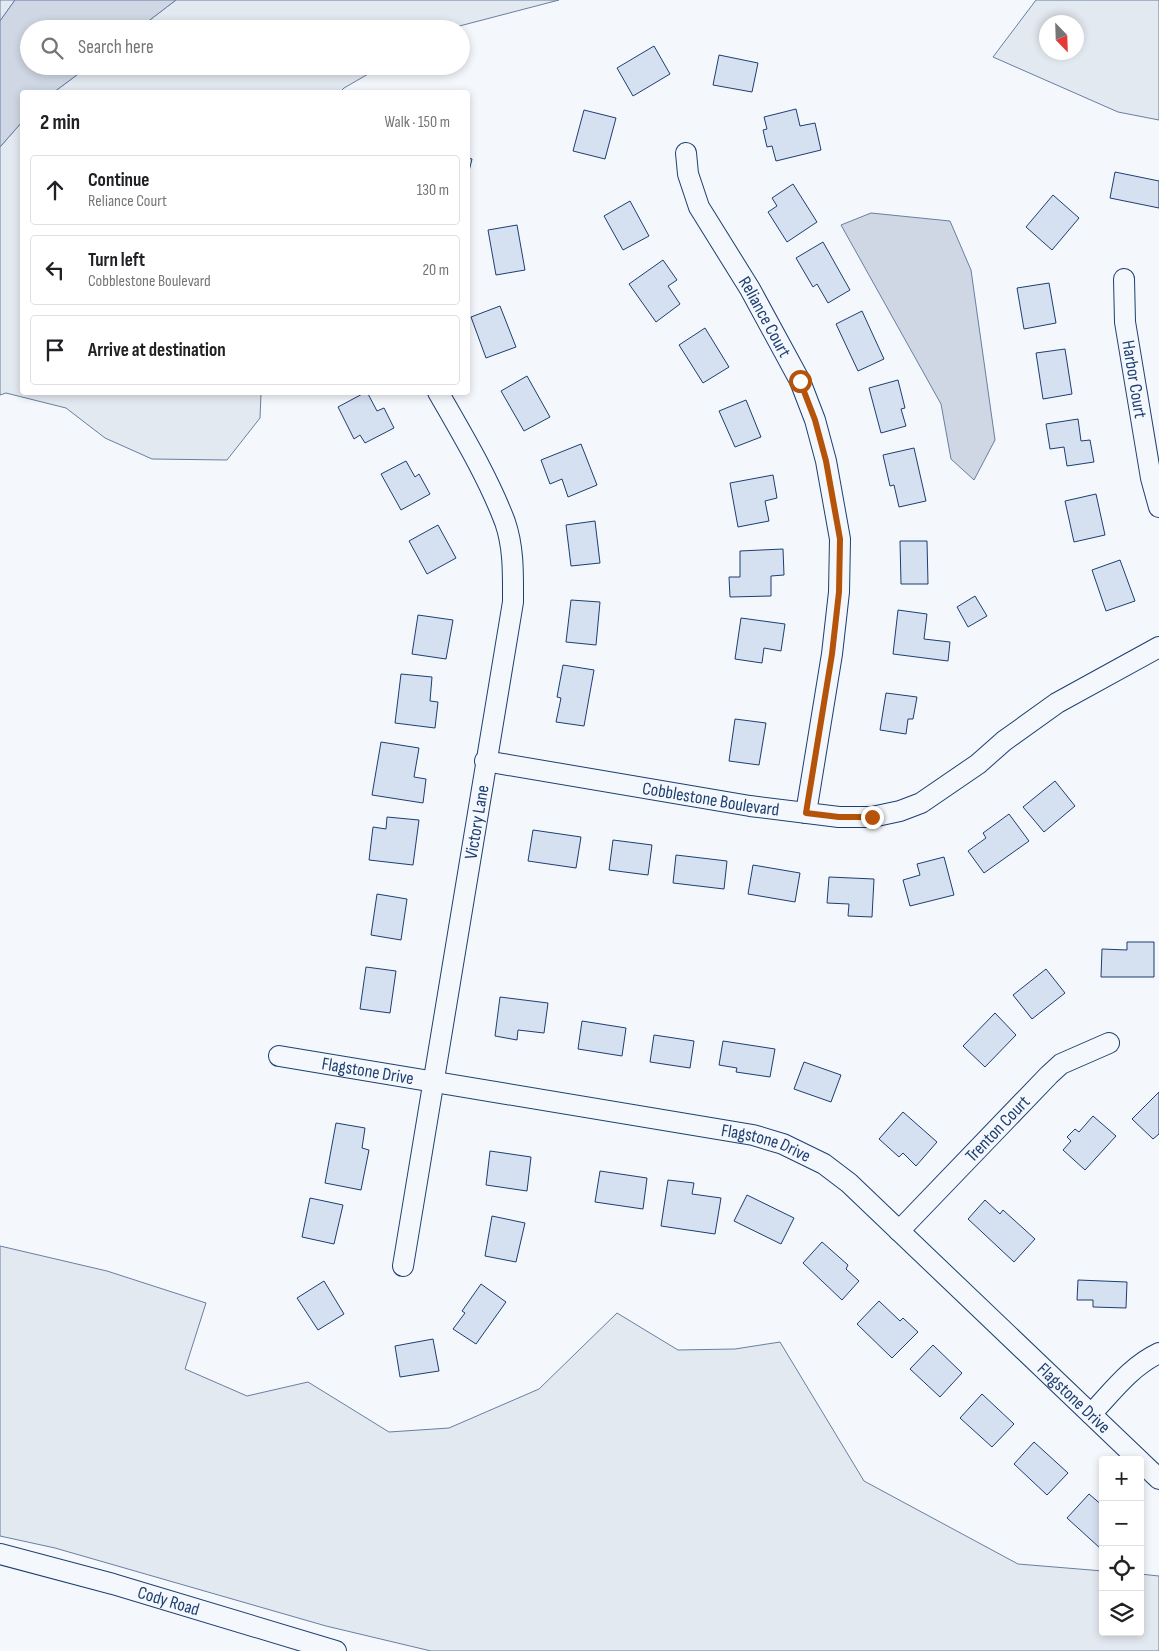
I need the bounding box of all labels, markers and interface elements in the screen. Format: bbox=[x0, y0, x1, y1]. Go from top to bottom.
north arrow bbox=[1039, 15, 1084, 60]
search box bbox=[20, 20, 470, 75]
icon: search bbox=[38, 34, 66, 62]
text: Search here bbox=[78, 36, 154, 59]
text: 2 min bbox=[40, 110, 80, 135]
text: Walk · 150 m bbox=[385, 113, 450, 132]
text: Continue bbox=[88, 169, 149, 192]
icon: ahead bbox=[41, 176, 69, 204]
text: 130 m bbox=[417, 181, 449, 200]
text: Reliance Court bbox=[88, 192, 167, 211]
text: Turn left bbox=[88, 249, 145, 272]
icon: left bbox=[41, 256, 69, 284]
text: 20 m bbox=[422, 261, 449, 280]
text: Cobblestone Boulevard bbox=[88, 272, 211, 291]
street label: Reliance Court bbox=[734, 273, 795, 361]
icon: arrive bbox=[41, 336, 69, 364]
text: Arrive at destination bbox=[88, 339, 226, 362]
street label: Harbor Court bbox=[1117, 339, 1151, 420]
route start bbox=[789, 370, 812, 393]
street label: Cobblestone Boulevard bbox=[641, 778, 780, 821]
street label: Victory Lane bbox=[461, 783, 494, 861]
route end bbox=[861, 806, 884, 829]
street label: Flagstone Drive bbox=[320, 1053, 415, 1089]
street label: Trenton Court bbox=[961, 1091, 1035, 1167]
street label: Flagstone Drive bbox=[720, 1120, 814, 1167]
street label: Flagstone Drive bbox=[1033, 1359, 1114, 1438]
map controls bbox=[1099, 1456, 1144, 1636]
button: + bbox=[1099, 1456, 1144, 1501]
button: − bbox=[1099, 1501, 1144, 1546]
button: locate bbox=[1099, 1546, 1144, 1591]
street label: Cody Road bbox=[135, 1582, 202, 1620]
button: layers bbox=[1099, 1591, 1144, 1636]

